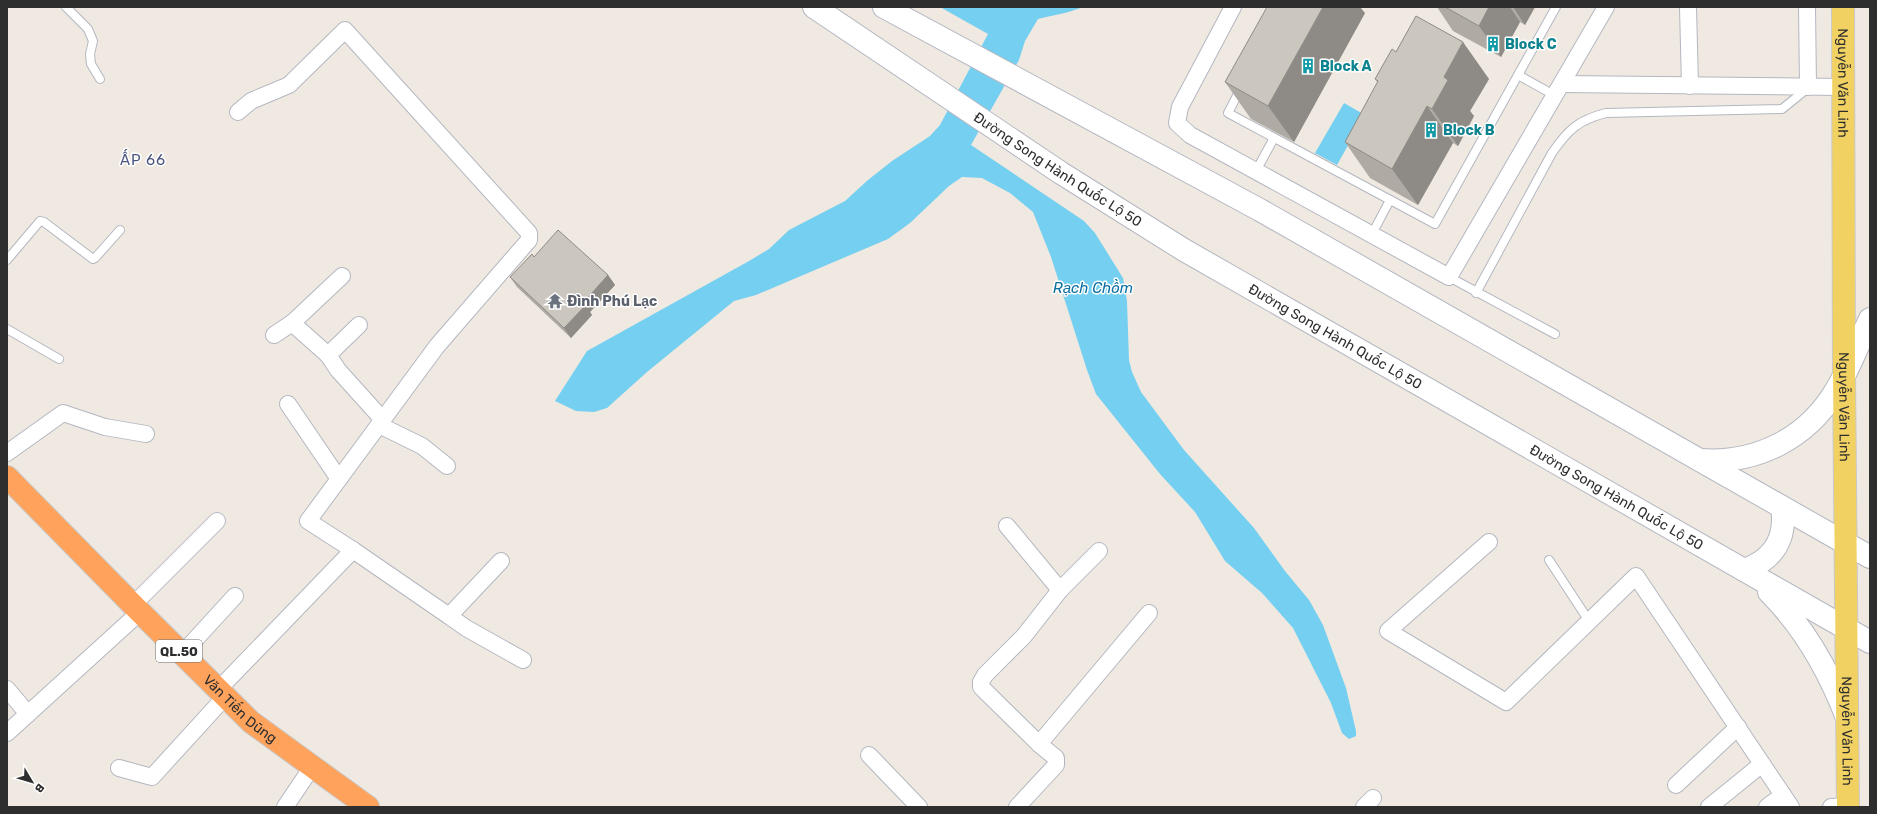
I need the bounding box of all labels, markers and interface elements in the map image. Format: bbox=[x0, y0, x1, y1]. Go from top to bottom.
street label: Nguyễn Văn Linh bbox=[1835, 28, 1853, 138]
building icon: Block C bbox=[1484, 35, 1502, 53]
place label: Block C bbox=[1505, 36, 1557, 53]
building icon: Block A bbox=[1299, 57, 1317, 75]
place label: Block A bbox=[1320, 58, 1371, 75]
street label: Đường Song Hành Quốc Lộ 50 bbox=[971, 108, 1145, 230]
building icon: Block B bbox=[1422, 121, 1440, 139]
place label: Block B bbox=[1443, 122, 1495, 139]
district label: ẤP 66 bbox=[120, 149, 166, 169]
water label: Rạch Chồm bbox=[1053, 279, 1133, 297]
street label: Đường Song Hành Quốc Lộ 50 bbox=[1245, 280, 1425, 393]
temple icon: Đình Phú Lạc bbox=[546, 292, 564, 310]
place label: Đình Phú Lạc bbox=[567, 293, 657, 310]
street label: Nguyễn Văn Linh bbox=[1835, 352, 1854, 462]
street label: Đường Song Hành Quốc Lộ 50 bbox=[1527, 441, 1707, 554]
road number: QL.50 bbox=[156, 640, 202, 662]
street label: Văn Tiến Dũng bbox=[200, 671, 280, 747]
street label: Nguyễn Văn Linh bbox=[1838, 676, 1857, 786]
north arrow bbox=[12, 762, 52, 802]
text: B bbox=[32, 781, 47, 795]

